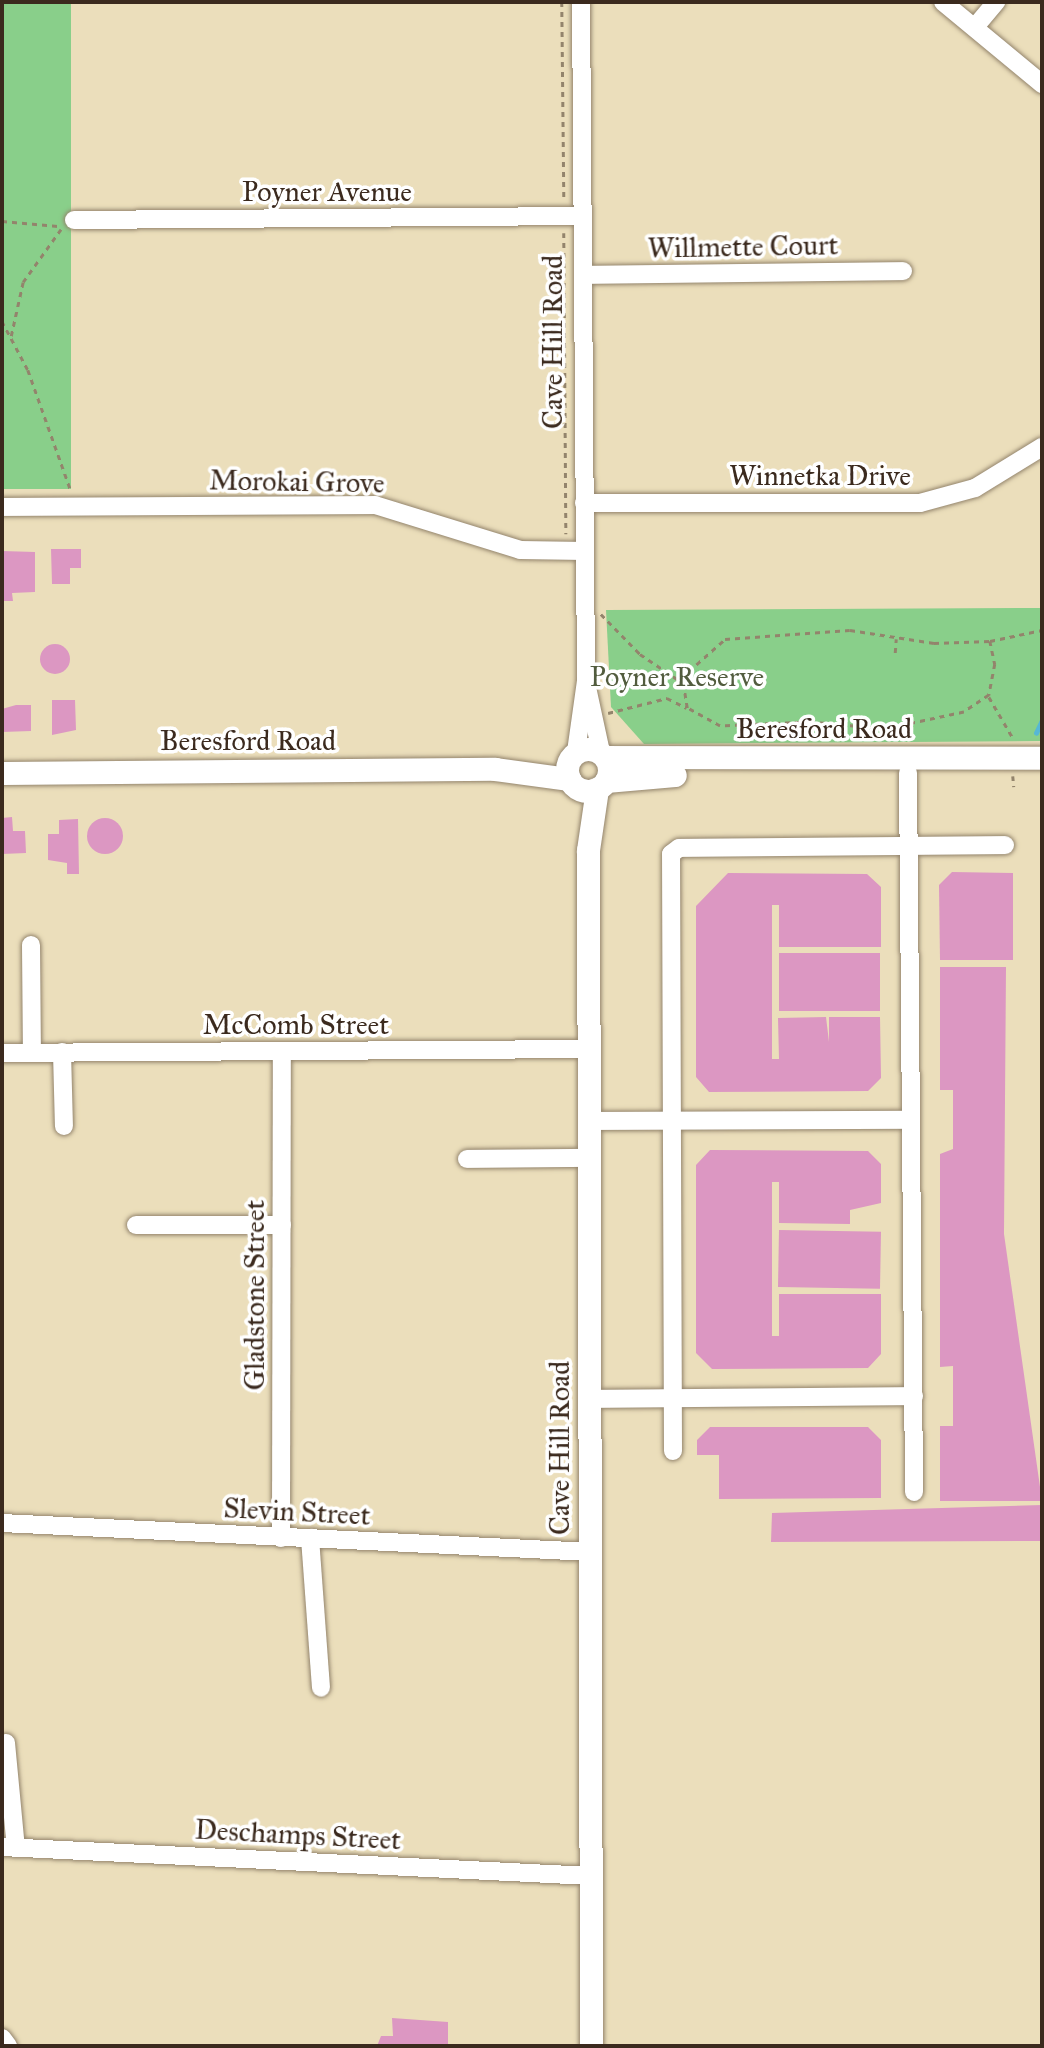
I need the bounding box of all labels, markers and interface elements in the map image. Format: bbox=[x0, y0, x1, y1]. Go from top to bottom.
street label: Poyner Avenue bbox=[242, 175, 412, 209]
street label: Willmette Court bbox=[647, 229, 839, 265]
street label: Cave Hill Road bbox=[536, 255, 570, 429]
street label: Winnetka Drive bbox=[729, 459, 911, 493]
street label: Morokai Grove bbox=[209, 464, 385, 500]
park label: Poyner Reserve bbox=[590, 660, 764, 694]
street label: Beresford Road bbox=[736, 712, 912, 746]
street label: Beresford Road bbox=[160, 724, 336, 758]
street label: McComb Street bbox=[203, 1008, 389, 1042]
street label: Gladstone Street bbox=[238, 1200, 272, 1390]
street label: Cave Hill Road bbox=[543, 1361, 577, 1535]
street label: Slevin Street bbox=[223, 1491, 371, 1533]
street label: Deschamps Street bbox=[194, 1813, 402, 1857]

